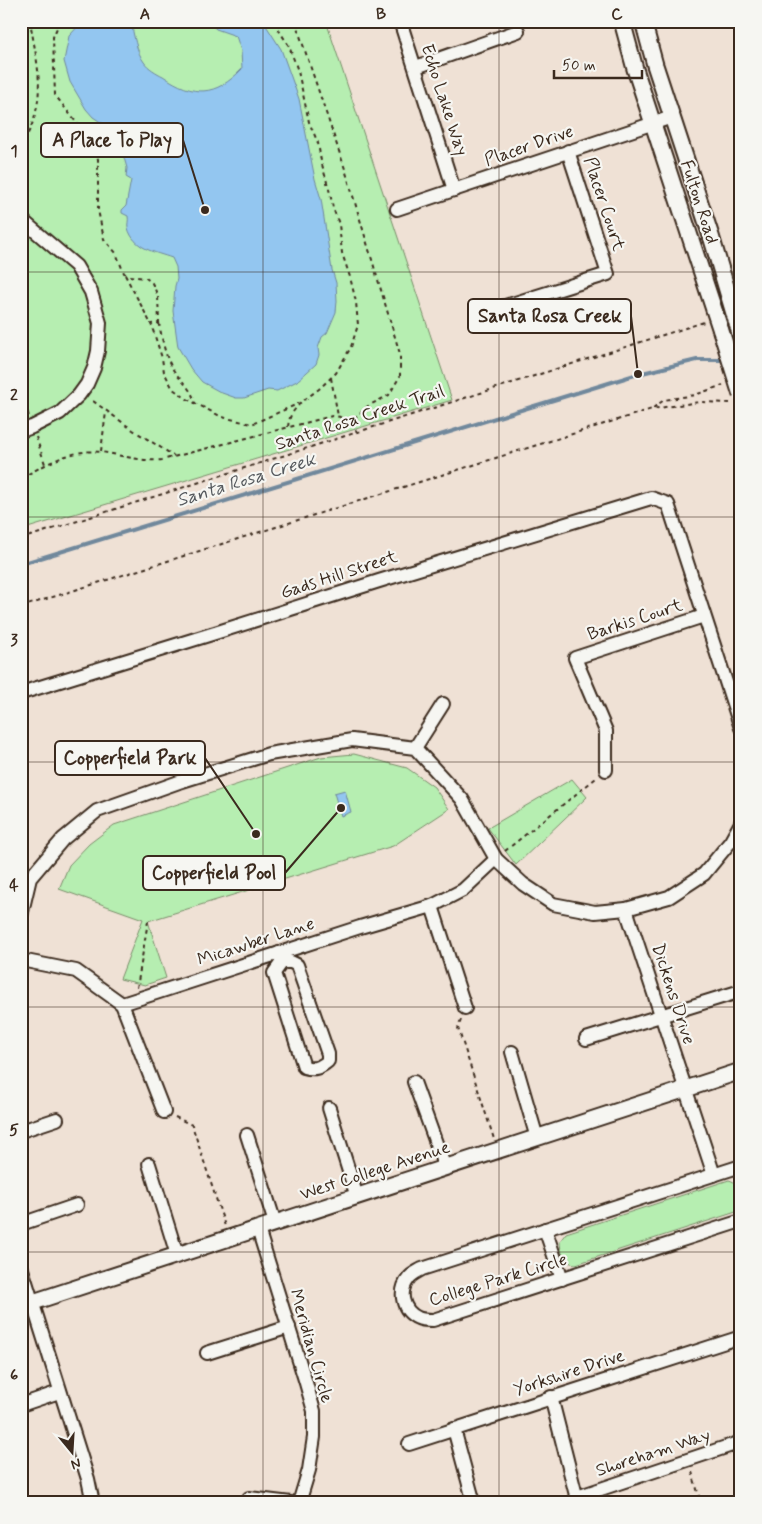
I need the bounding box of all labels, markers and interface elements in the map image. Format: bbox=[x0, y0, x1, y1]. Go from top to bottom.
text: A bbox=[140, 4, 150, 25]
text: B bbox=[376, 4, 386, 25]
text: C bbox=[611, 4, 623, 25]
street label: Echo Lake Way bbox=[415, 41, 473, 159]
scale bar bbox=[554, 48, 642, 80]
text: 50 m bbox=[562, 56, 596, 76]
street label: Placer Drive bbox=[481, 120, 577, 172]
callout: A Place To Play bbox=[41, 123, 183, 157]
text: A Place To Play bbox=[52, 128, 172, 154]
text: 1 bbox=[10, 141, 18, 162]
street label: Placer Court bbox=[578, 154, 631, 254]
street label: Fulton Road bbox=[674, 157, 724, 247]
callout: Santa Rosa Creek bbox=[468, 299, 631, 333]
text: Santa Rosa Creek bbox=[478, 304, 622, 329]
street label: Santa Rosa Creek Trail bbox=[272, 379, 448, 457]
text: 2 bbox=[10, 385, 18, 406]
water label: Santa Rosa Creek bbox=[173, 447, 320, 513]
street label: Gads Hill Street bbox=[277, 545, 401, 605]
street label: Barkis Court bbox=[584, 593, 686, 647]
text: 3 bbox=[10, 630, 18, 651]
callout: Copperfield Park bbox=[55, 741, 205, 775]
text: Copperfield Park bbox=[63, 746, 197, 771]
callout: Copperfield Pool bbox=[143, 856, 285, 890]
text: Copperfield Pool bbox=[152, 861, 277, 886]
text: 4 bbox=[9, 875, 19, 896]
street label: Micawber Lane bbox=[194, 912, 318, 972]
street label: Dickens Drive bbox=[645, 940, 701, 1048]
text: 5 bbox=[9, 1120, 19, 1141]
street label: West College Avenue bbox=[297, 1135, 453, 1207]
street label: College Park Circle bbox=[426, 1248, 570, 1312]
street label: Meridian Circle bbox=[283, 1286, 339, 1406]
street label: Yorkshire Drive bbox=[510, 1344, 628, 1402]
text: 6 bbox=[10, 1365, 18, 1386]
street label: Shoreham Way bbox=[593, 1423, 713, 1483]
north arrow bbox=[48, 1426, 98, 1476]
text: N bbox=[68, 1453, 83, 1473]

